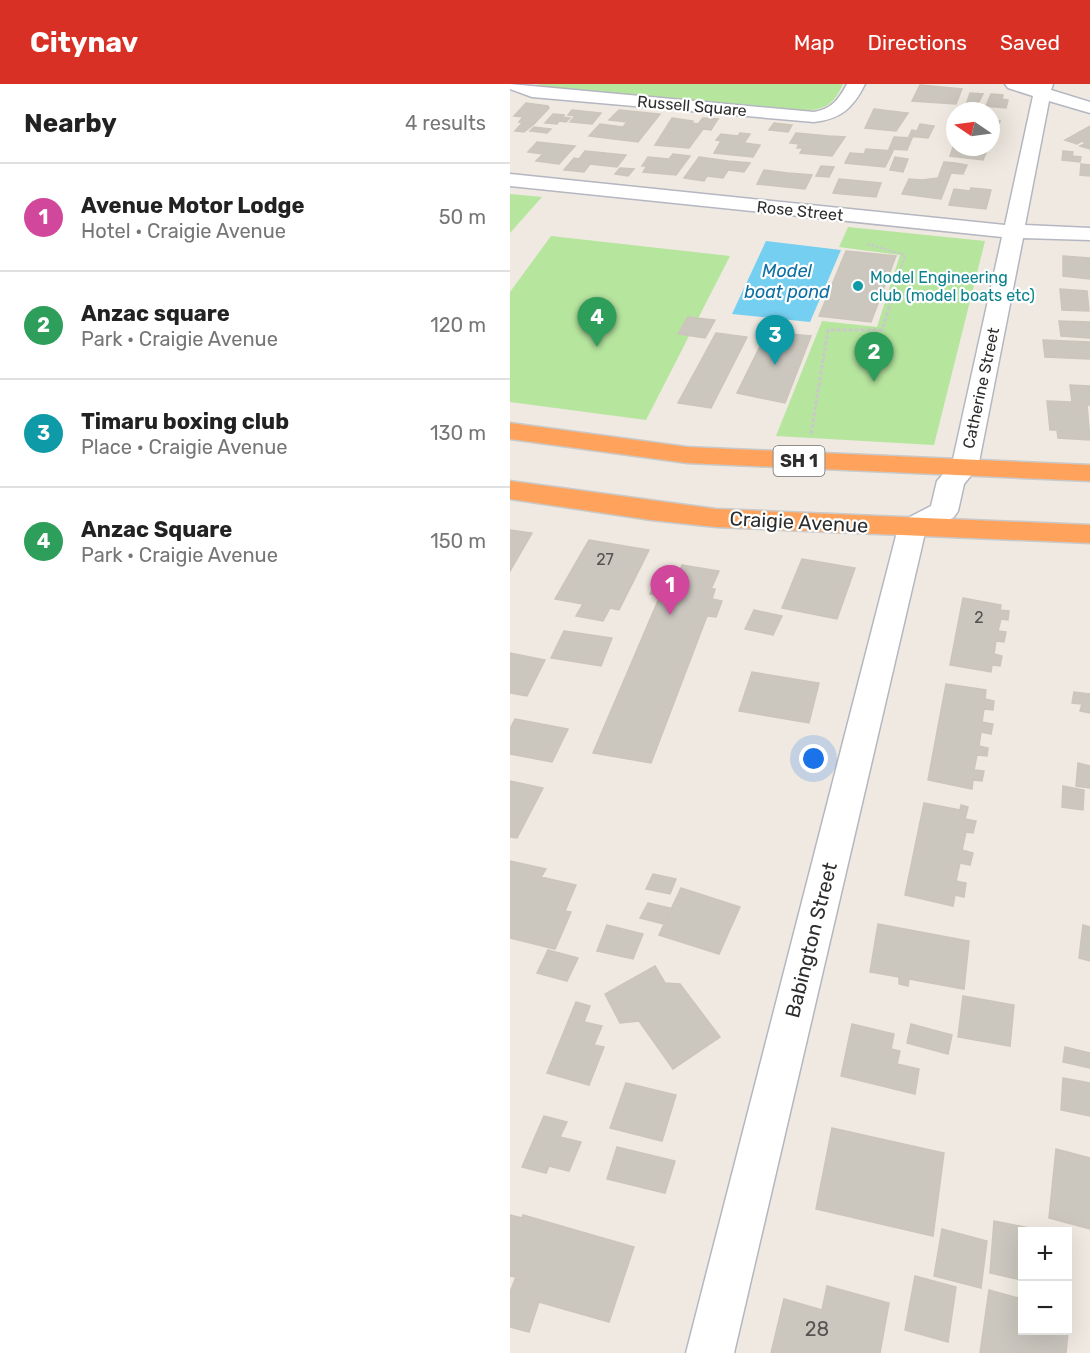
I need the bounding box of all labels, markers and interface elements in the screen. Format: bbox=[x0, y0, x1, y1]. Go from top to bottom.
text: Citynav bbox=[30, 26, 138, 59]
text: Map bbox=[794, 30, 835, 55]
text: Directions bbox=[868, 30, 967, 55]
text: Saved bbox=[1000, 30, 1060, 55]
street label: Russell Square bbox=[636, 92, 748, 120]
north arrow bbox=[946, 102, 1000, 156]
text: Nearby bbox=[24, 108, 117, 139]
text: 4 results bbox=[405, 111, 486, 135]
text: Avenue Motor Lodge bbox=[81, 192, 305, 219]
street label: Rose Street bbox=[756, 197, 844, 225]
text: 1 bbox=[39, 205, 48, 229]
text: 50 m bbox=[439, 205, 486, 229]
text: Hotel · Craigie Avenue bbox=[81, 219, 286, 243]
water label: Model boat pond bbox=[744, 260, 830, 303]
place label: Model Engineering club (model boats etc) bbox=[870, 268, 1035, 305]
marker: Model Engineering club (model boats etc) bbox=[851, 279, 865, 293]
pin: 4 bbox=[578, 298, 616, 347]
text: Anzac square bbox=[81, 300, 230, 327]
text: 2 bbox=[37, 313, 50, 337]
text: 120 m bbox=[430, 313, 486, 337]
pin: 3 bbox=[756, 316, 794, 365]
street label: Catherine Street bbox=[959, 326, 1003, 450]
text: Park · Craigie Avenue bbox=[81, 327, 278, 351]
pin: 2 bbox=[854, 332, 894, 382]
text: Timaru boxing club bbox=[81, 408, 289, 435]
text: 3 bbox=[37, 421, 50, 445]
text: 130 m bbox=[430, 421, 486, 445]
text: Place · Craigie Avenue bbox=[81, 435, 287, 459]
road number: SH 1 bbox=[774, 446, 824, 476]
street label: Craigie Avenue bbox=[729, 506, 869, 538]
text: Anzac Square bbox=[81, 516, 232, 543]
text: 4 bbox=[37, 529, 50, 553]
text: 150 m bbox=[430, 529, 486, 553]
text: Park · Craigie Avenue bbox=[81, 543, 278, 567]
house number: 27 bbox=[596, 550, 614, 569]
pin: 1 bbox=[650, 566, 690, 615]
house number: 2 bbox=[974, 608, 984, 627]
your location bbox=[799, 744, 828, 773]
street label: Babington Street bbox=[780, 860, 842, 1020]
map controls bbox=[1018, 1227, 1072, 1335]
button: + bbox=[1018, 1227, 1072, 1281]
button: − bbox=[1018, 1281, 1072, 1335]
house number: 28 bbox=[805, 1317, 829, 1341]

